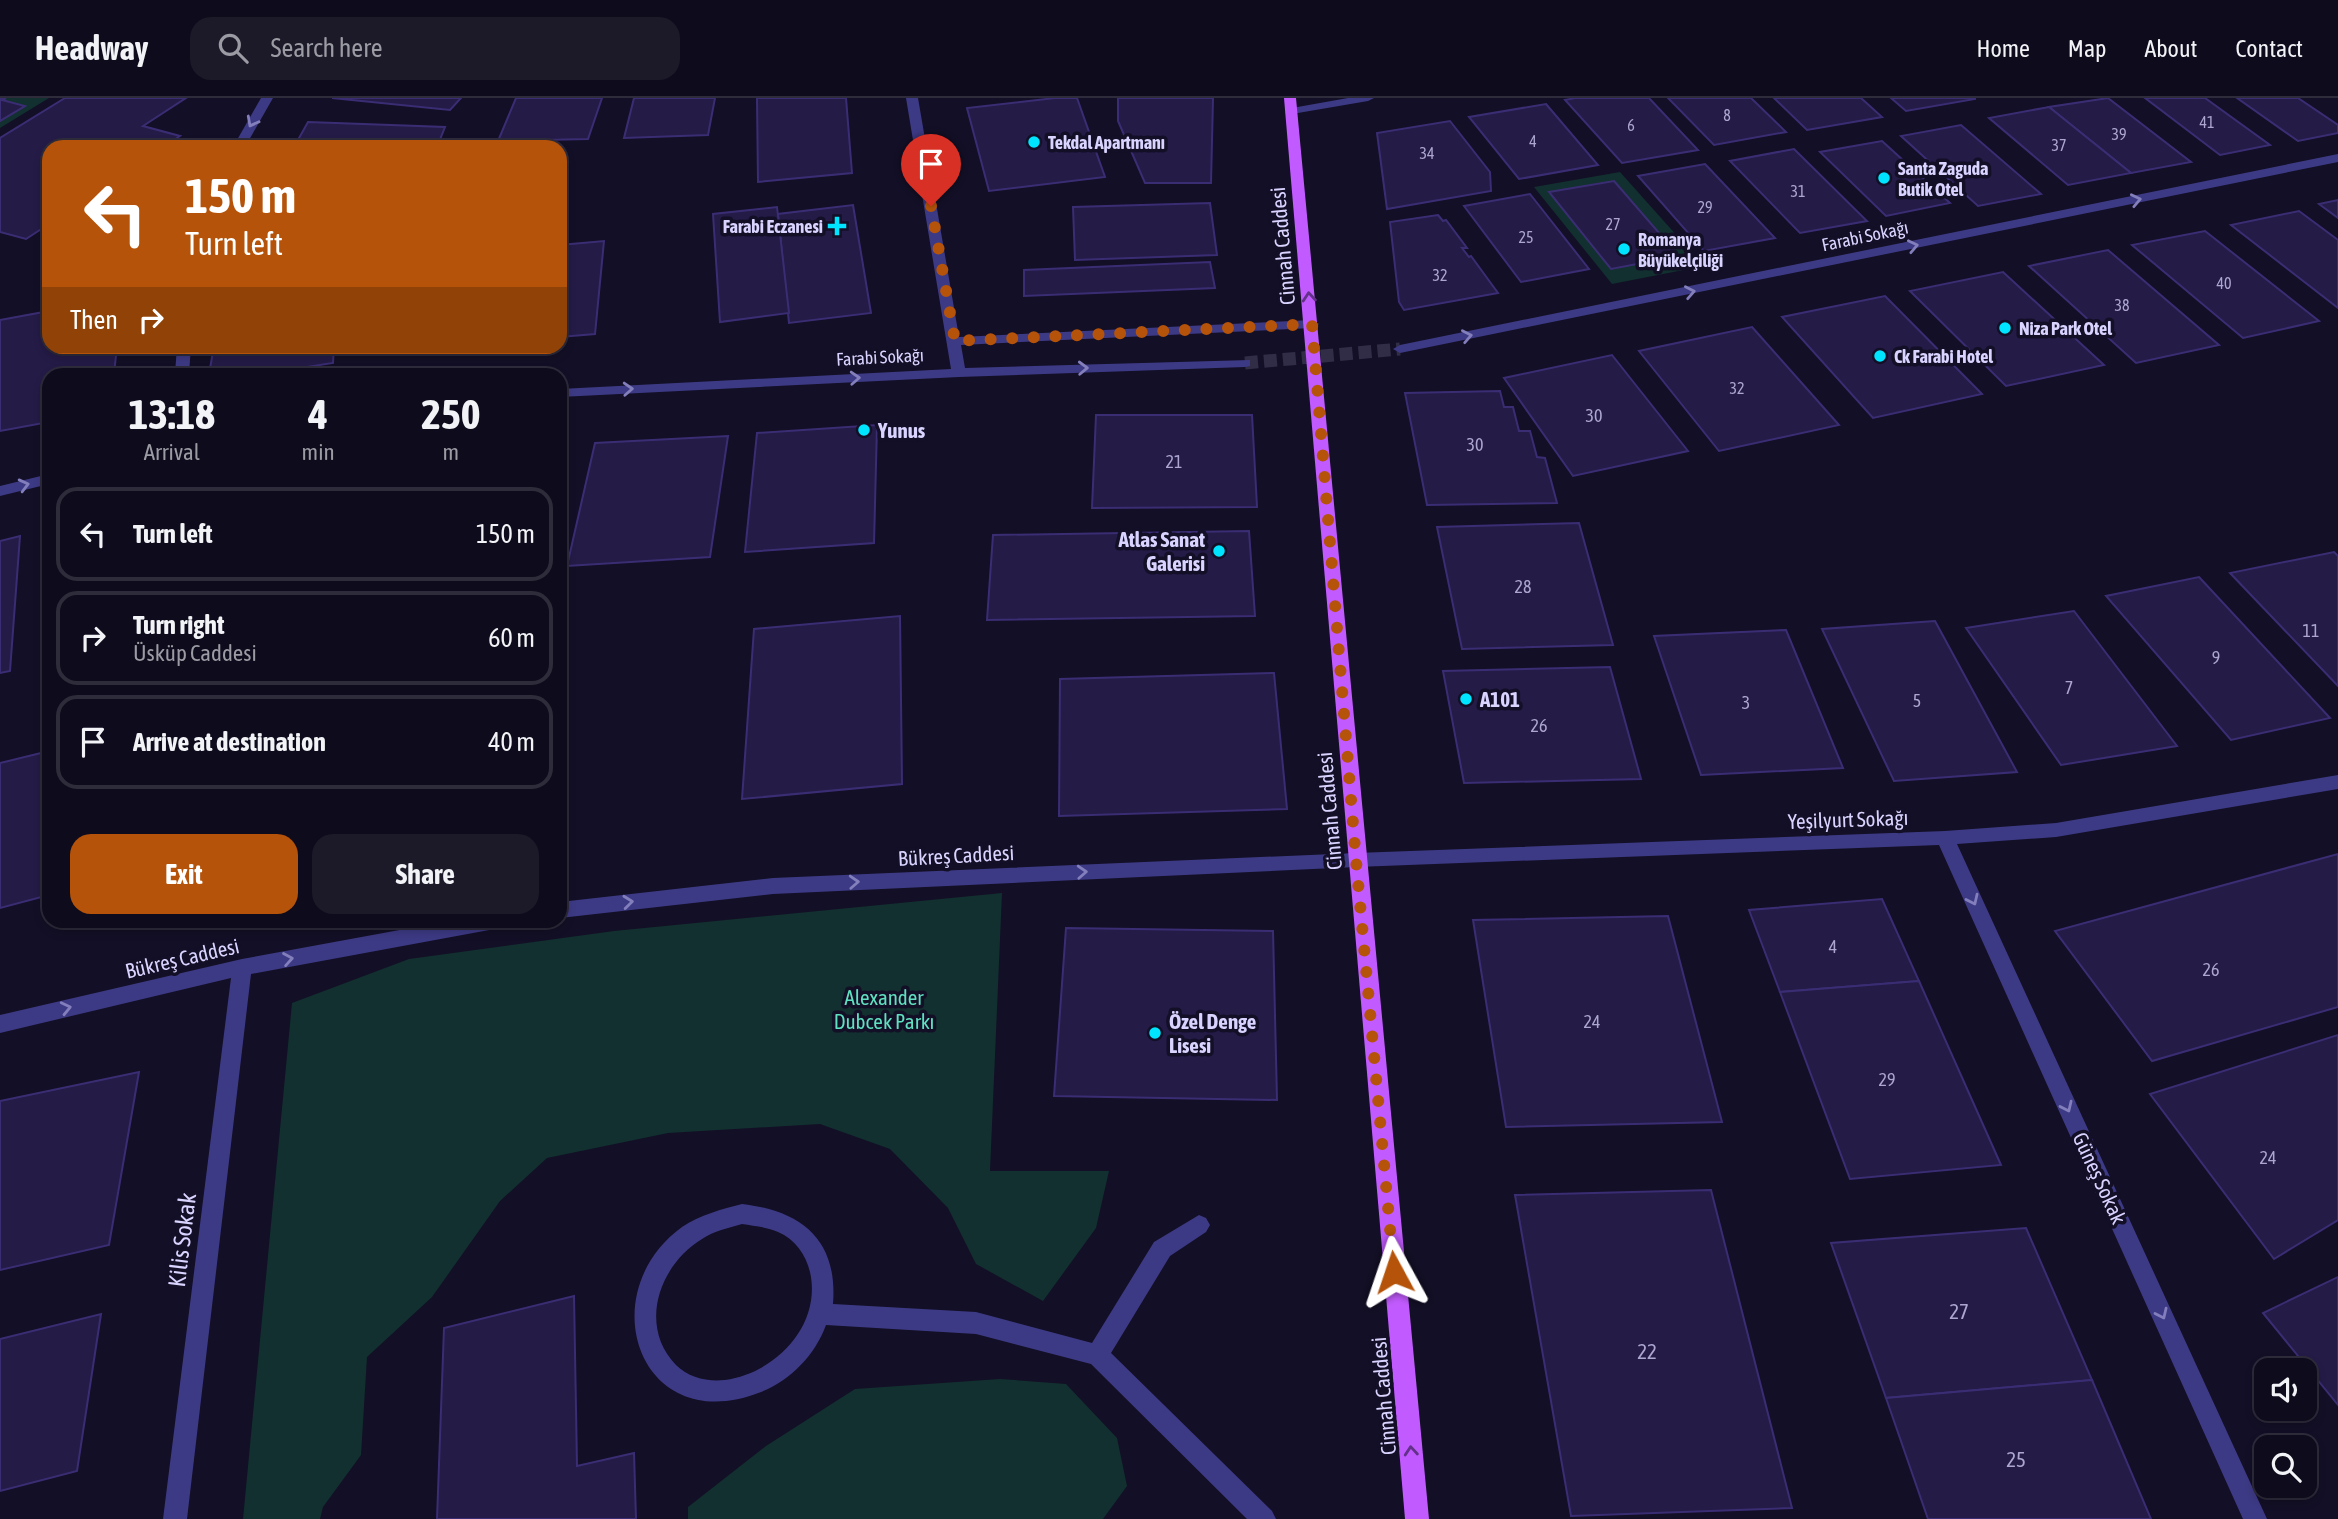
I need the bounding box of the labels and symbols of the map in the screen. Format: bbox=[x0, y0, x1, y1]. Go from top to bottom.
house number: 8 bbox=[1723, 106, 1731, 124]
house number: 41 bbox=[2199, 113, 2215, 131]
one-way arrow bbox=[247, 115, 260, 127]
house number: 6 bbox=[1627, 116, 1635, 134]
house number: 39 bbox=[2111, 125, 2127, 143]
place label: Tekdal Apartmanı bbox=[1048, 132, 1165, 153]
house number: 4 bbox=[1529, 132, 1537, 150]
pin bbox=[901, 134, 961, 206]
marker: Tekdal Apartmanı bbox=[1026, 134, 1042, 150]
house number: 37 bbox=[2051, 136, 2067, 154]
house number: 34 bbox=[1419, 144, 1435, 162]
place label: Santa Zaguda Butik Otel bbox=[1898, 158, 1989, 200]
marker: Santa Zaguda Butik Otel bbox=[1876, 170, 1892, 186]
house number: 31 bbox=[1790, 182, 1806, 200]
street label: Cinnah Caddesi bbox=[1265, 186, 1299, 306]
one-way arrow bbox=[2130, 193, 2142, 208]
house number: 29 bbox=[1697, 198, 1713, 216]
house number: 27 bbox=[1605, 215, 1621, 233]
place label: Farabi Eczanesi bbox=[723, 216, 823, 237]
street label: Farabi Sokağı bbox=[1820, 217, 1910, 255]
marker: Farabi Eczanesi bbox=[829, 218, 845, 234]
house number: 25 bbox=[1518, 228, 1534, 246]
place label: Romanya Büyükelçiliği bbox=[1638, 229, 1723, 271]
one-way arrow bbox=[1907, 239, 1919, 254]
marker: Romanya Büyükelçiliği bbox=[1616, 241, 1632, 257]
house number: 32 bbox=[1432, 266, 1448, 284]
house number: 40 bbox=[2216, 274, 2232, 292]
one-way arrow bbox=[1684, 285, 1696, 300]
one-way arrow bbox=[1302, 291, 1317, 303]
house number: 38 bbox=[2114, 296, 2130, 314]
place label: Niza Park Otel bbox=[2019, 318, 2112, 339]
marker: Niza Park Otel bbox=[1997, 320, 2013, 336]
one-way arrow bbox=[1461, 329, 1473, 344]
street label: Farabi Sokağı bbox=[836, 344, 924, 370]
place label: Ck Farabi Hotel bbox=[1894, 346, 1993, 367]
marker: Ck Farabi Hotel bbox=[1872, 348, 1888, 364]
one-way arrow bbox=[1077, 361, 1088, 376]
one-way arrow bbox=[850, 370, 861, 385]
house number: 32 bbox=[1729, 379, 1745, 397]
one-way arrow bbox=[623, 381, 634, 396]
house number: 30 bbox=[1586, 405, 1602, 426]
place label: Yunus bbox=[877, 418, 926, 442]
marker: Yunus bbox=[856, 422, 872, 438]
house number: 30 bbox=[1467, 434, 1483, 455]
house number: 21 bbox=[1166, 451, 1182, 472]
one-way arrow bbox=[18, 479, 30, 493]
place label: Atlas Sanat Galerisi bbox=[1117, 527, 1205, 575]
marker: Atlas Sanat Galerisi bbox=[1211, 543, 1227, 559]
house number: 28 bbox=[1515, 576, 1531, 597]
house number: 11 bbox=[2303, 620, 2319, 641]
house number: 9 bbox=[2212, 647, 2220, 668]
house number: 7 bbox=[2065, 677, 2073, 698]
place label: A101 bbox=[1479, 687, 1520, 711]
house number: 5 bbox=[1913, 690, 1921, 711]
marker: A101 bbox=[1458, 691, 1474, 707]
house number: 3 bbox=[1742, 692, 1750, 713]
house number: 26 bbox=[1531, 715, 1547, 736]
street label: Cinnah Caddesi bbox=[1312, 751, 1346, 871]
street label: Yeşilyurt Sokağı bbox=[1787, 805, 1909, 833]
street label: Bükreş Caddesi bbox=[897, 840, 1015, 870]
one-way arrow bbox=[1076, 865, 1087, 880]
one-way arrow bbox=[849, 875, 860, 890]
one-way arrow bbox=[1965, 893, 1979, 905]
one-way arrow bbox=[622, 894, 634, 909]
street label: Bükreş Caddesi bbox=[123, 933, 241, 983]
house number: 4 bbox=[1829, 936, 1837, 957]
one-way arrow bbox=[282, 952, 294, 967]
house number: 26 bbox=[2203, 959, 2219, 980]
park label: Alexander Dubcek Parkı bbox=[834, 985, 934, 1033]
one-way arrow bbox=[60, 1002, 72, 1016]
place label: Özel Denge Lisesi bbox=[1169, 1009, 1256, 1057]
house number: 24 bbox=[1584, 1011, 1600, 1032]
marker: Özel Denge Lisesi bbox=[1147, 1025, 1163, 1041]
house number: 29 bbox=[1879, 1069, 1895, 1090]
one-way arrow bbox=[2059, 1100, 2073, 1112]
street label: Güneş Sokak bbox=[2068, 1128, 2132, 1228]
house number: 24 bbox=[2260, 1147, 2276, 1168]
street label: Kilis Sokak bbox=[163, 1191, 201, 1289]
position arrow bbox=[1357, 1235, 1431, 1309]
house number: 27 bbox=[1949, 1299, 1969, 1323]
one-way arrow bbox=[2153, 1307, 2167, 1319]
street label: Cinnah Caddesi bbox=[1366, 1336, 1400, 1456]
house number: 22 bbox=[1637, 1339, 1657, 1363]
one-way arrow bbox=[1404, 1445, 1419, 1456]
house number: 25 bbox=[2006, 1447, 2026, 1471]

